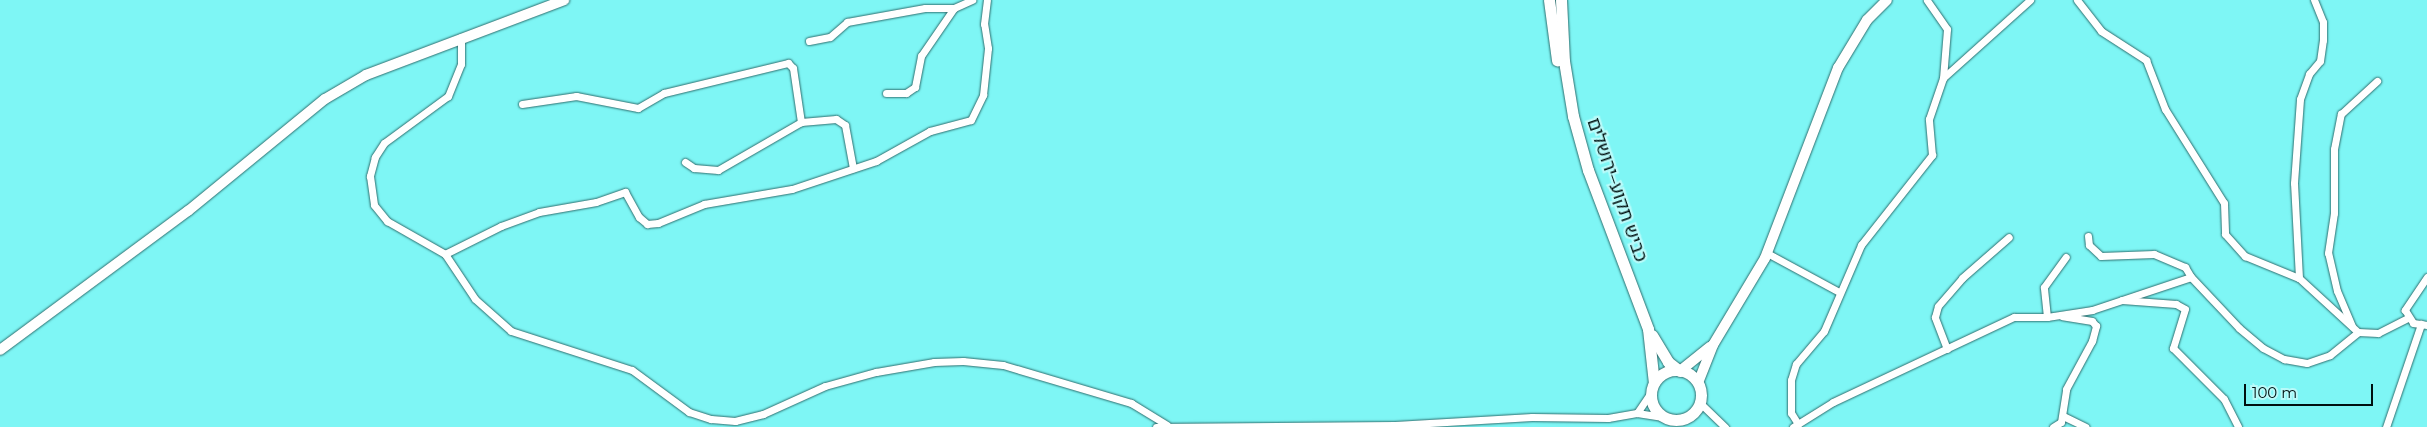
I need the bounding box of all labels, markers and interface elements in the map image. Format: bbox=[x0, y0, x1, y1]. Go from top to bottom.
street label: כביש תקוע–ירושלים bbox=[1582, 115, 1652, 265]
scale bar bbox=[2247, 374, 2376, 406]
text: 100 m bbox=[2252, 383, 2297, 402]

